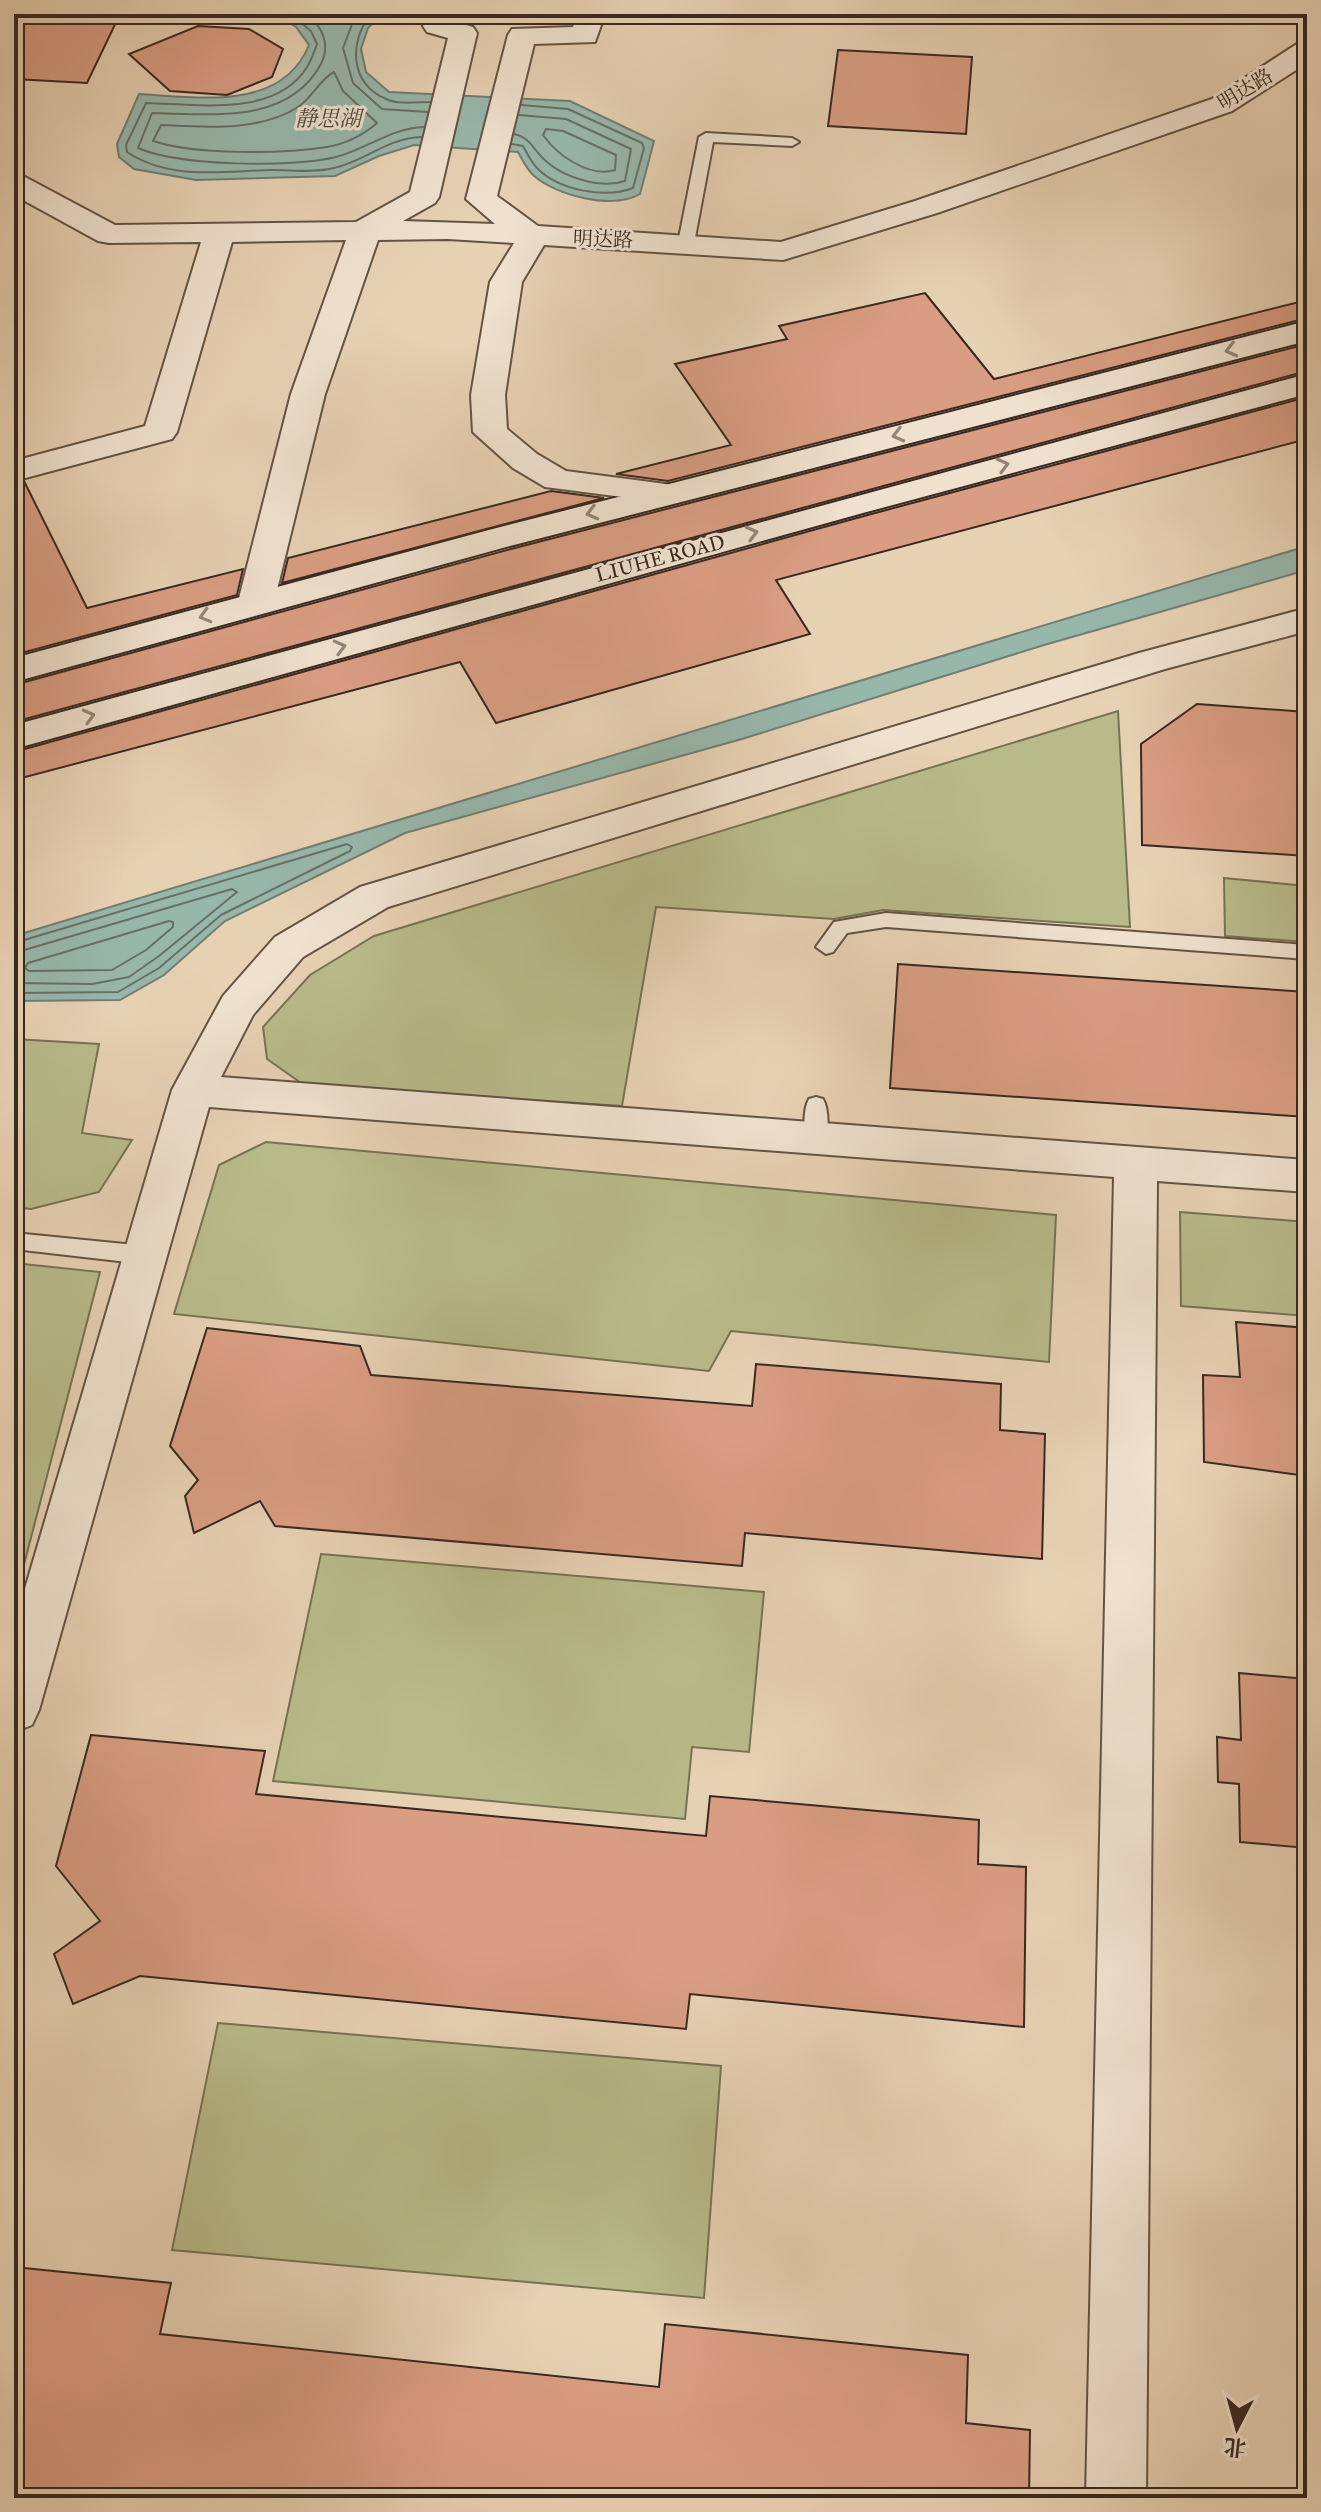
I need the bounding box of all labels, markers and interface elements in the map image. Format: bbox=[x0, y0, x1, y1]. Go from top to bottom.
street label: 明达路 bbox=[1213, 63, 1277, 115]
water label: 静思湖 bbox=[295, 105, 365, 132]
street label: 明达路 bbox=[573, 226, 633, 252]
one-way arrow bbox=[1225, 341, 1239, 358]
one-way arrow bbox=[891, 425, 905, 442]
one-way arrow bbox=[996, 458, 1010, 474]
one-way arrow bbox=[585, 504, 599, 520]
one-way arrow bbox=[745, 526, 759, 542]
street label: LIUHE ROAD bbox=[593, 529, 727, 587]
one-way arrow bbox=[199, 607, 213, 623]
one-way arrow bbox=[332, 639, 346, 656]
one-way arrow bbox=[82, 709, 96, 725]
north arrow bbox=[1197, 2388, 1277, 2468]
text: 北 bbox=[1223, 2433, 1247, 2462]

